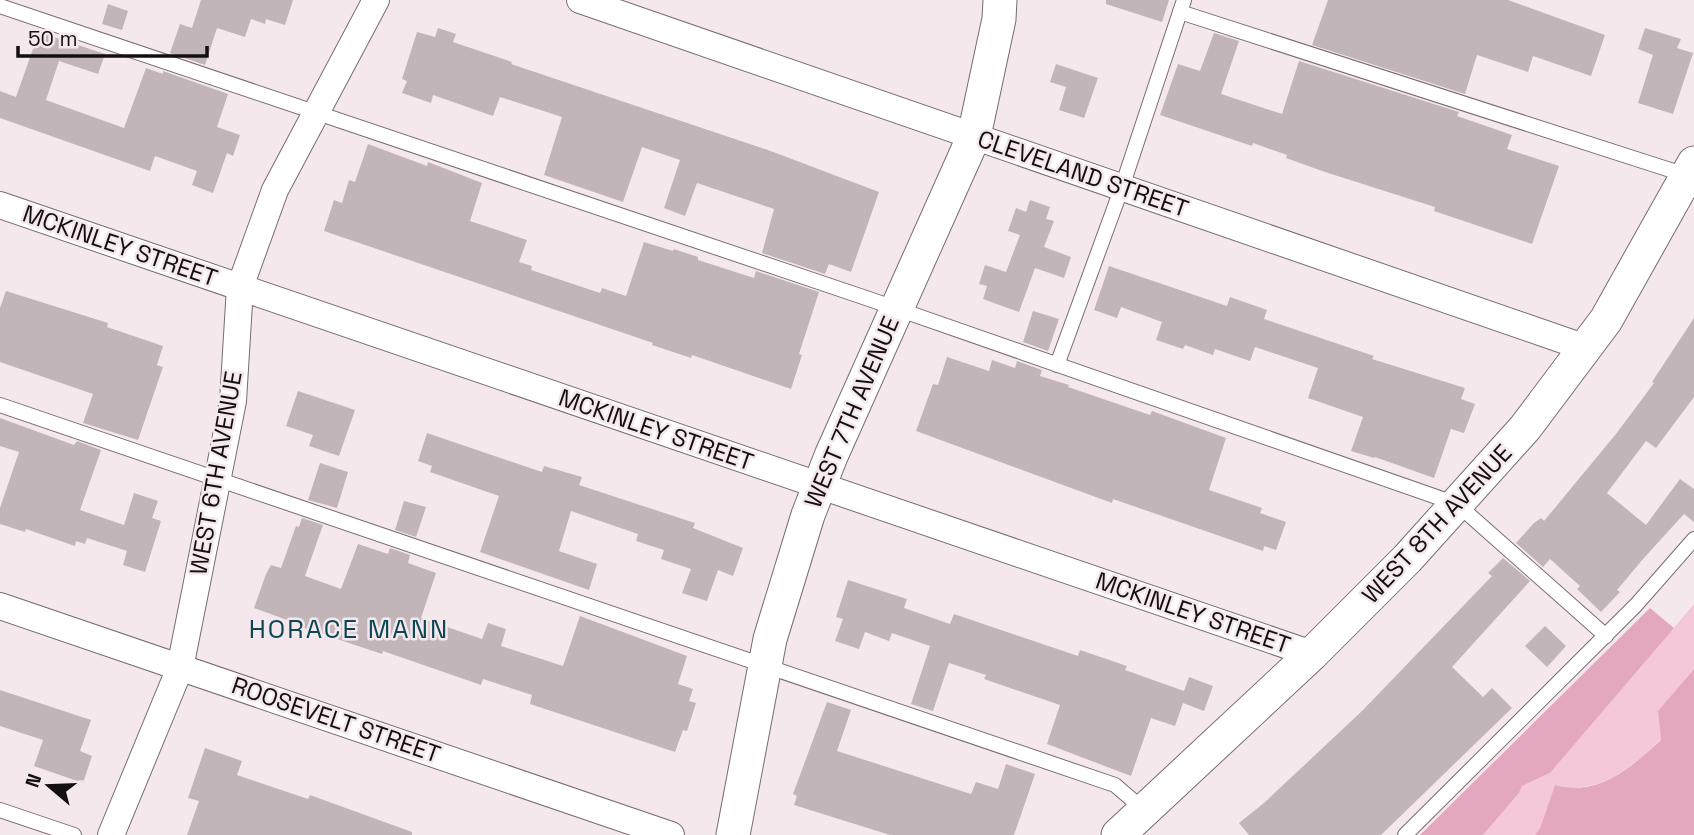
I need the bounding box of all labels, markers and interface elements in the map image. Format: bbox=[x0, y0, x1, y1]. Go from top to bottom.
scale bar bbox=[18, 14, 206, 58]
text: 50 m bbox=[28, 25, 78, 52]
street label: CLEVELAND STREET bbox=[974, 123, 1193, 224]
street label: MCKINLEY STREET bbox=[19, 198, 222, 293]
street label: WEST 7TH AVENUE bbox=[797, 311, 906, 512]
street label: WEST 6TH AVENUE bbox=[182, 369, 249, 577]
street label: MCKINLEY STREET bbox=[555, 382, 758, 477]
street label: WEST 8TH AVENUE bbox=[1355, 438, 1518, 610]
street label: MCKINLEY STREET bbox=[1092, 565, 1295, 660]
district label: HORACE MANN bbox=[249, 612, 449, 646]
street label: ROOSEVELT STREET bbox=[228, 669, 445, 770]
north arrow bbox=[14, 751, 84, 821]
text: N bbox=[20, 771, 47, 791]

